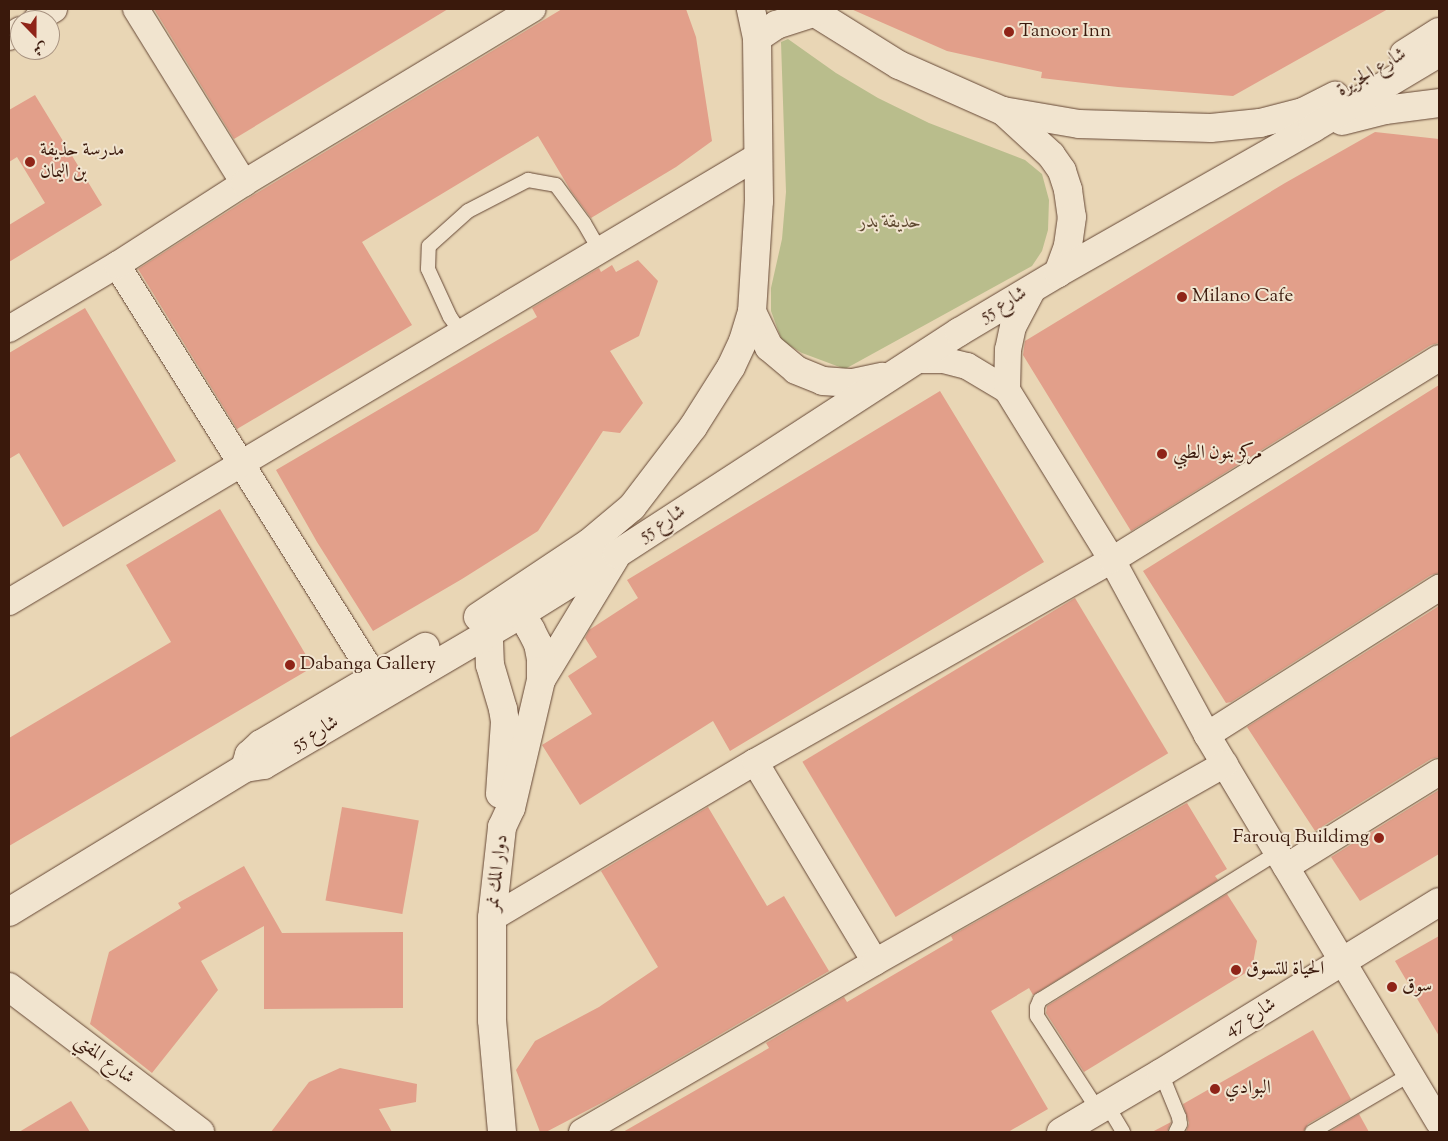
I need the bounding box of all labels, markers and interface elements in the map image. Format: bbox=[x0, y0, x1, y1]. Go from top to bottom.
north arrow bbox=[10, 10, 60, 60]
place label: Tanoor Inn bbox=[1019, 21, 1111, 43]
marker: Tanoor Inn bbox=[1003, 26, 1015, 38]
text: ش bbox=[30, 36, 50, 60]
street label: شارع الجزيرة bbox=[1333, 43, 1411, 103]
place label: مدرسة حذيفة بن اليمان bbox=[40, 140, 124, 184]
marker: مدرسة حذيفة بن اليمان bbox=[24, 156, 36, 168]
park label: حديقة بدر bbox=[859, 212, 921, 234]
street label: شارع 55 bbox=[977, 282, 1031, 328]
place label: Milano Cafe bbox=[1192, 286, 1293, 308]
marker: Milano Cafe bbox=[1176, 291, 1188, 303]
place label: مركز بنون الطبي bbox=[1173, 443, 1262, 465]
marker: مركز بنون الطبي bbox=[1155, 447, 1169, 461]
street label: شارع 55 bbox=[636, 501, 690, 547]
place label: Dabanga Gallery bbox=[300, 654, 436, 676]
marker: Dabanga Gallery bbox=[284, 659, 296, 671]
street label: شارع 55 bbox=[289, 711, 343, 757]
place label: Farouq Buildimg bbox=[1233, 827, 1369, 849]
marker: Farouq Buildimg bbox=[1373, 832, 1385, 844]
street label: دوار المك نمر bbox=[482, 833, 514, 913]
place label: الحياة للتسوق bbox=[1246, 959, 1324, 981]
marker: الحياة للتسوق bbox=[1230, 964, 1242, 976]
place label: سوق bbox=[1402, 976, 1432, 998]
marker: سوق bbox=[1386, 981, 1398, 993]
street label: شارع 47 bbox=[1221, 993, 1281, 1043]
street label: شارع المفتي bbox=[70, 1030, 138, 1090]
place label: البوادي bbox=[1225, 1078, 1271, 1100]
marker: البوادي bbox=[1209, 1083, 1221, 1095]

